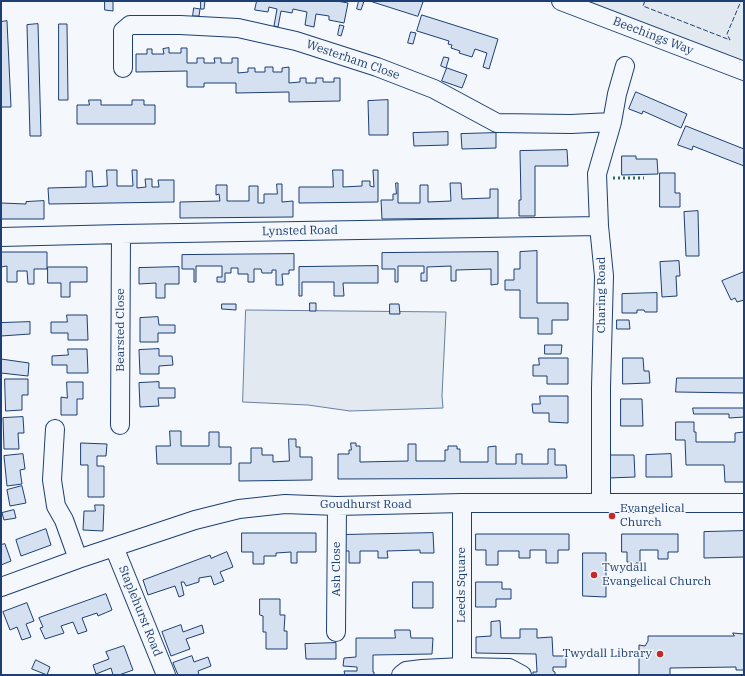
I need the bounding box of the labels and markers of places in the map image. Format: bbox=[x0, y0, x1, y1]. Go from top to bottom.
place label: Evangelical Church bbox=[620, 502, 685, 530]
marker: Evangelical Church bbox=[607, 511, 617, 521]
place label: Twydall Evangelical Church bbox=[602, 561, 711, 589]
marker: Twydall Evangelical Church bbox=[589, 570, 599, 580]
place label: Twydall Library bbox=[562, 647, 652, 661]
marker: Twydall Library bbox=[655, 649, 665, 659]

